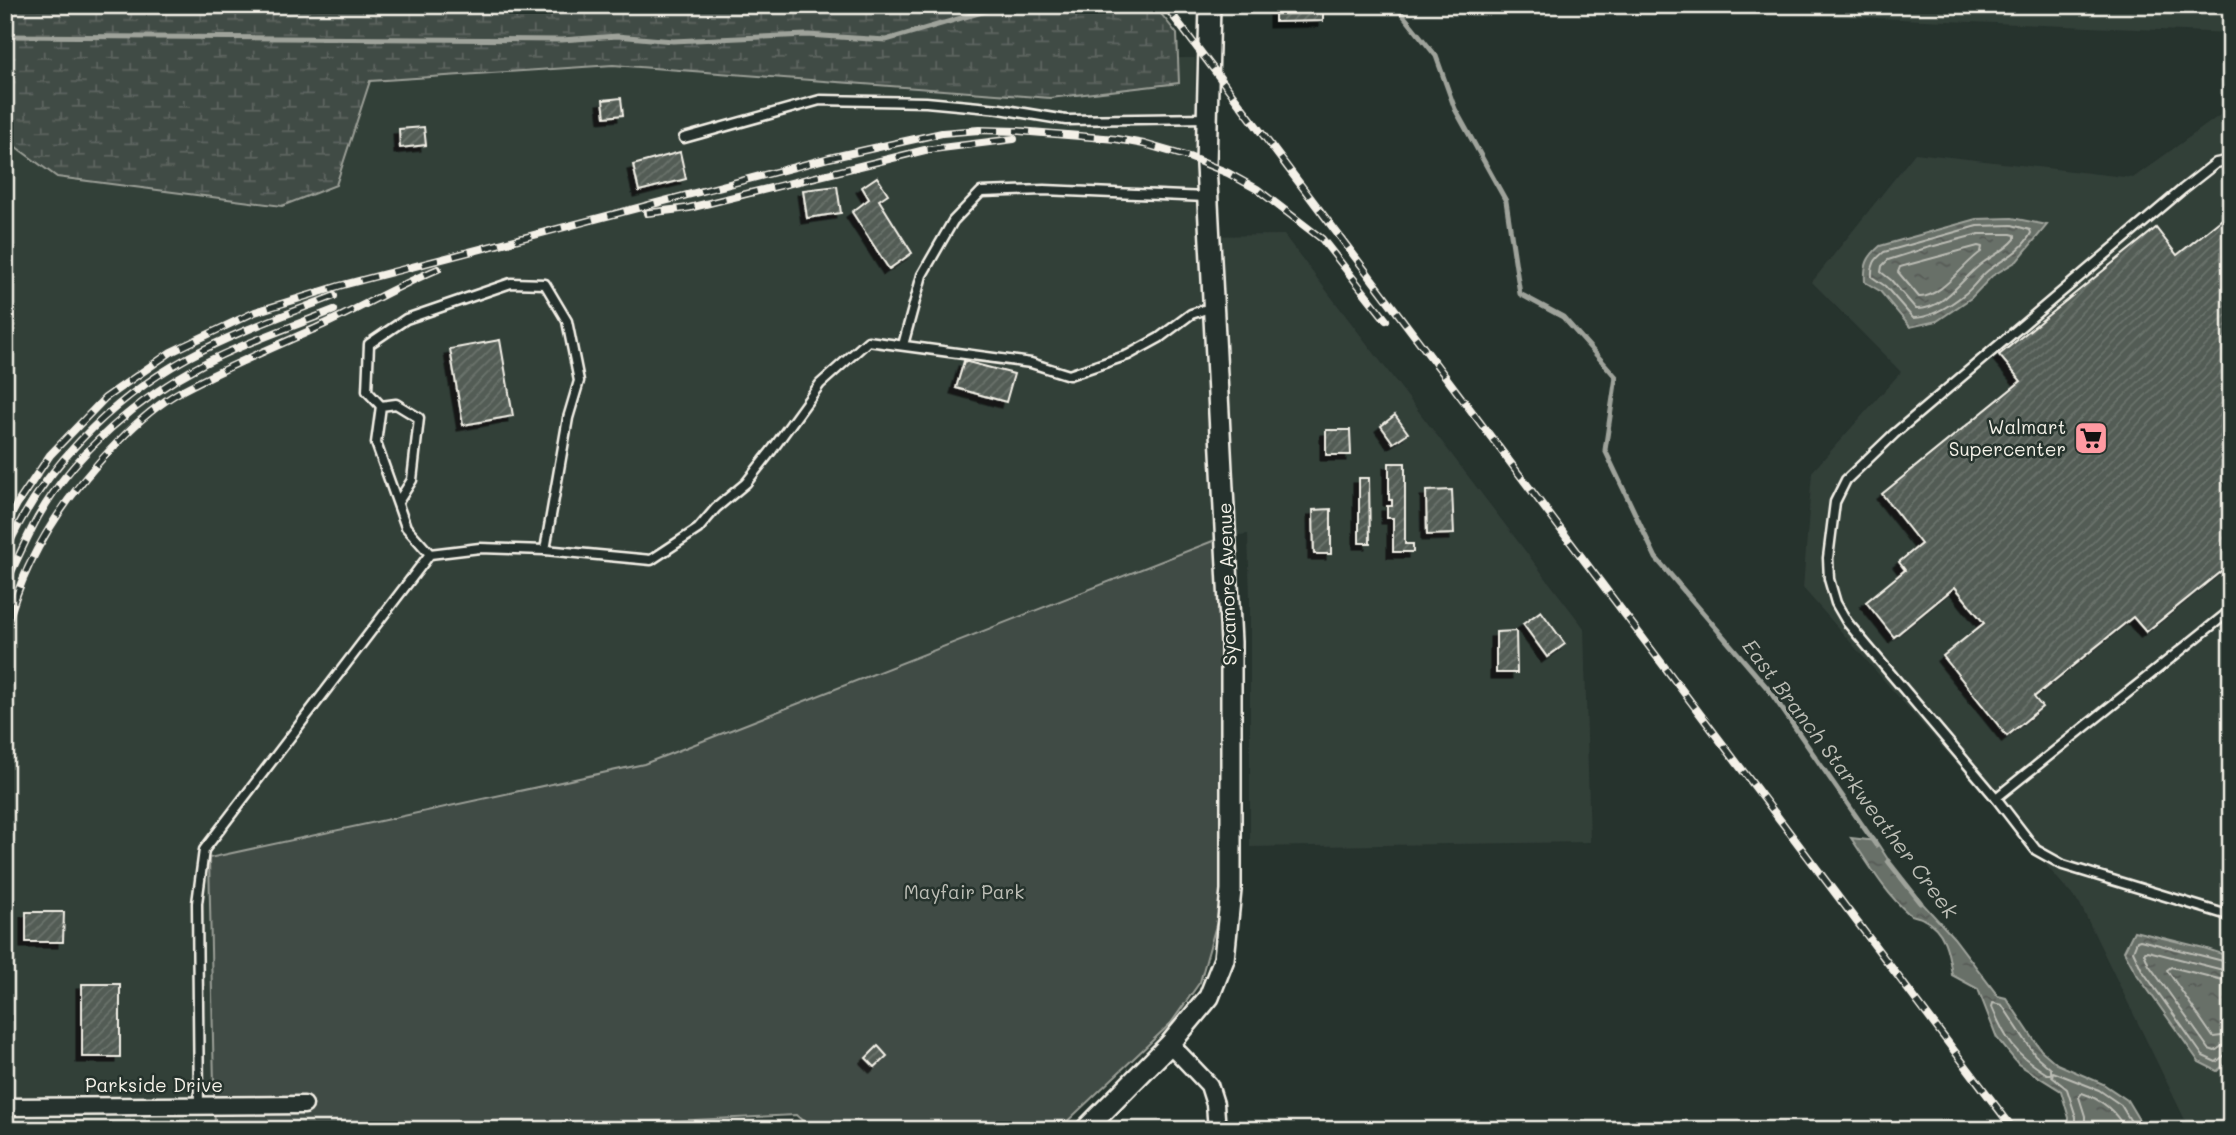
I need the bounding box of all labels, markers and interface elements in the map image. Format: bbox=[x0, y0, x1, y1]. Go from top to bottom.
place label: Walmart Supercenter bbox=[1949, 414, 2066, 461]
supermarket icon: Walmart Supercenter bbox=[2072, 419, 2110, 457]
street label: Sycamore Avenue bbox=[1211, 502, 1242, 666]
water label: East Branch Starkweather Creek bbox=[1737, 633, 1966, 924]
park label: Mayfair Park bbox=[904, 879, 1024, 904]
street label: Parkside Drive bbox=[85, 1072, 223, 1097]

